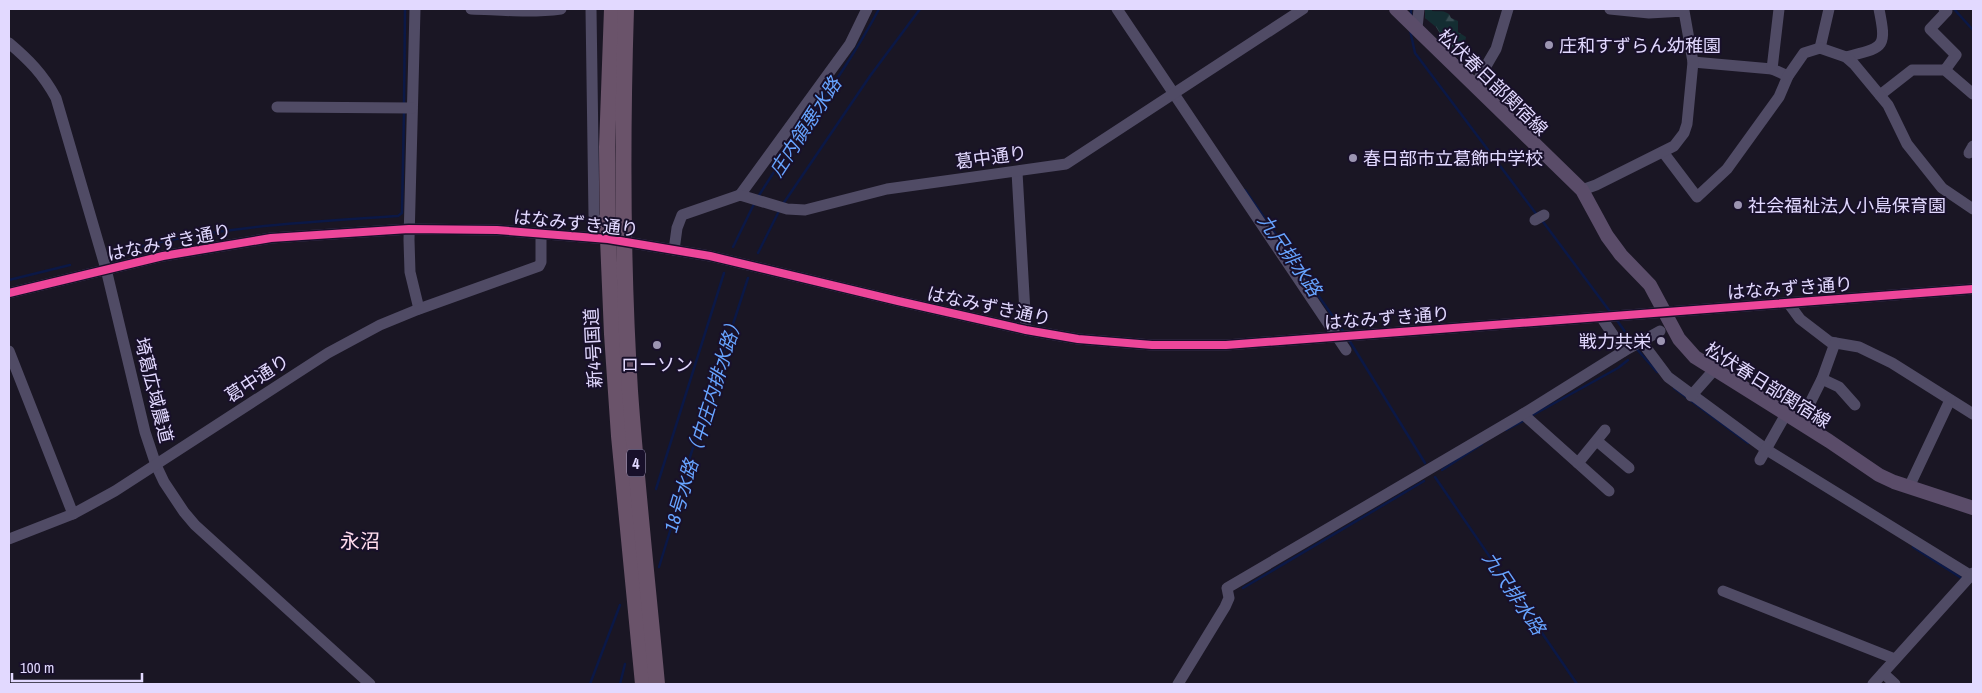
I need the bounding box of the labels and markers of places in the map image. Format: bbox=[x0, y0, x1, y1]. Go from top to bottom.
place label: 庄和すずらん幼稚園 bbox=[1559, 33, 1721, 58]
marker: 庄和すずらん幼稚園 bbox=[1543, 39, 1555, 51]
place label: 春日部市立葛飾中学校 bbox=[1363, 146, 1543, 171]
marker: 春日部市立葛飾中学校 bbox=[1347, 152, 1359, 164]
place label: 社会福祉法人小島保育園 bbox=[1748, 193, 1946, 218]
marker: 社会福祉法人小島保育園 bbox=[1732, 199, 1744, 211]
place label: 戦力共栄 bbox=[1579, 329, 1651, 354]
marker: 戦力共栄 bbox=[1655, 335, 1667, 347]
marker: ローソン bbox=[651, 339, 663, 351]
place label: ローソン bbox=[621, 352, 693, 377]

